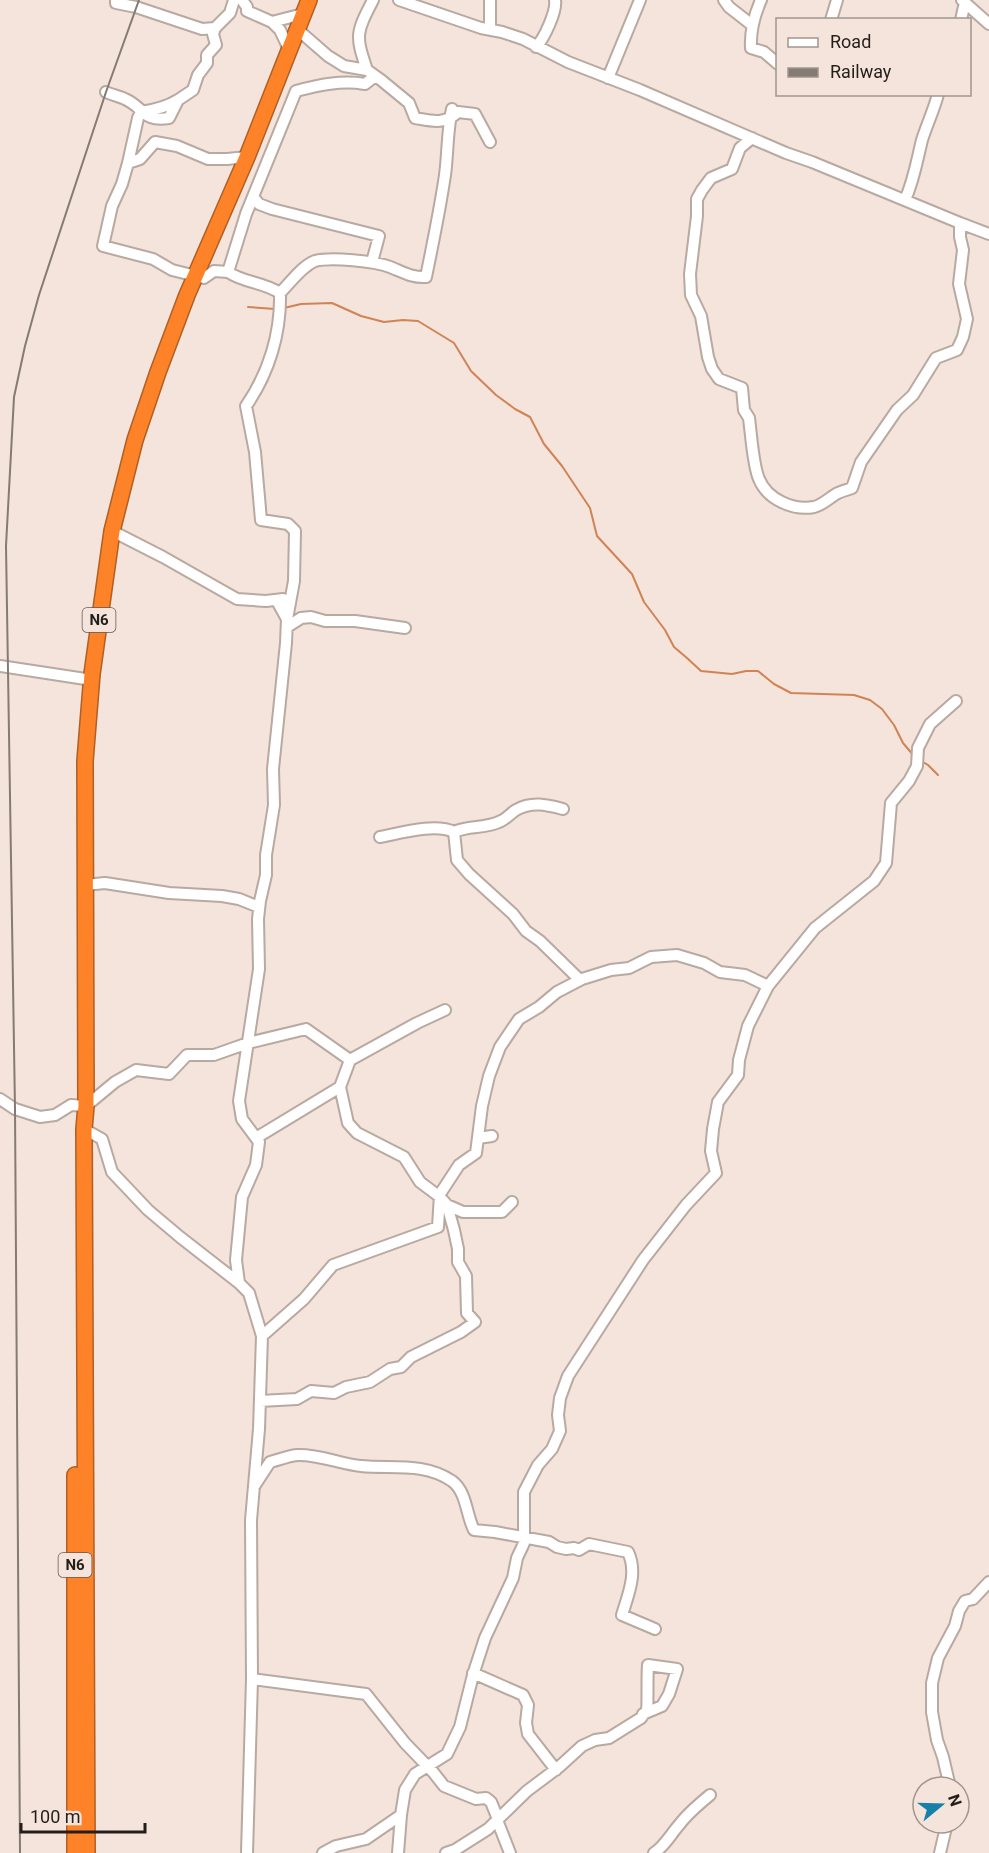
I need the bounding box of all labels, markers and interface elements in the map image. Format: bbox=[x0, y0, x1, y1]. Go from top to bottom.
legend bbox=[776, 18, 971, 96]
text: Road bbox=[830, 31, 871, 52]
text: Railway bbox=[830, 61, 892, 82]
road number: N6 bbox=[82, 608, 116, 632]
road number: N6 bbox=[58, 1553, 92, 1577]
north arrow bbox=[911, 1775, 971, 1835]
text: N bbox=[944, 1792, 966, 1809]
scale bar bbox=[21, 1796, 146, 1834]
text: 100 m bbox=[30, 1806, 81, 1827]

